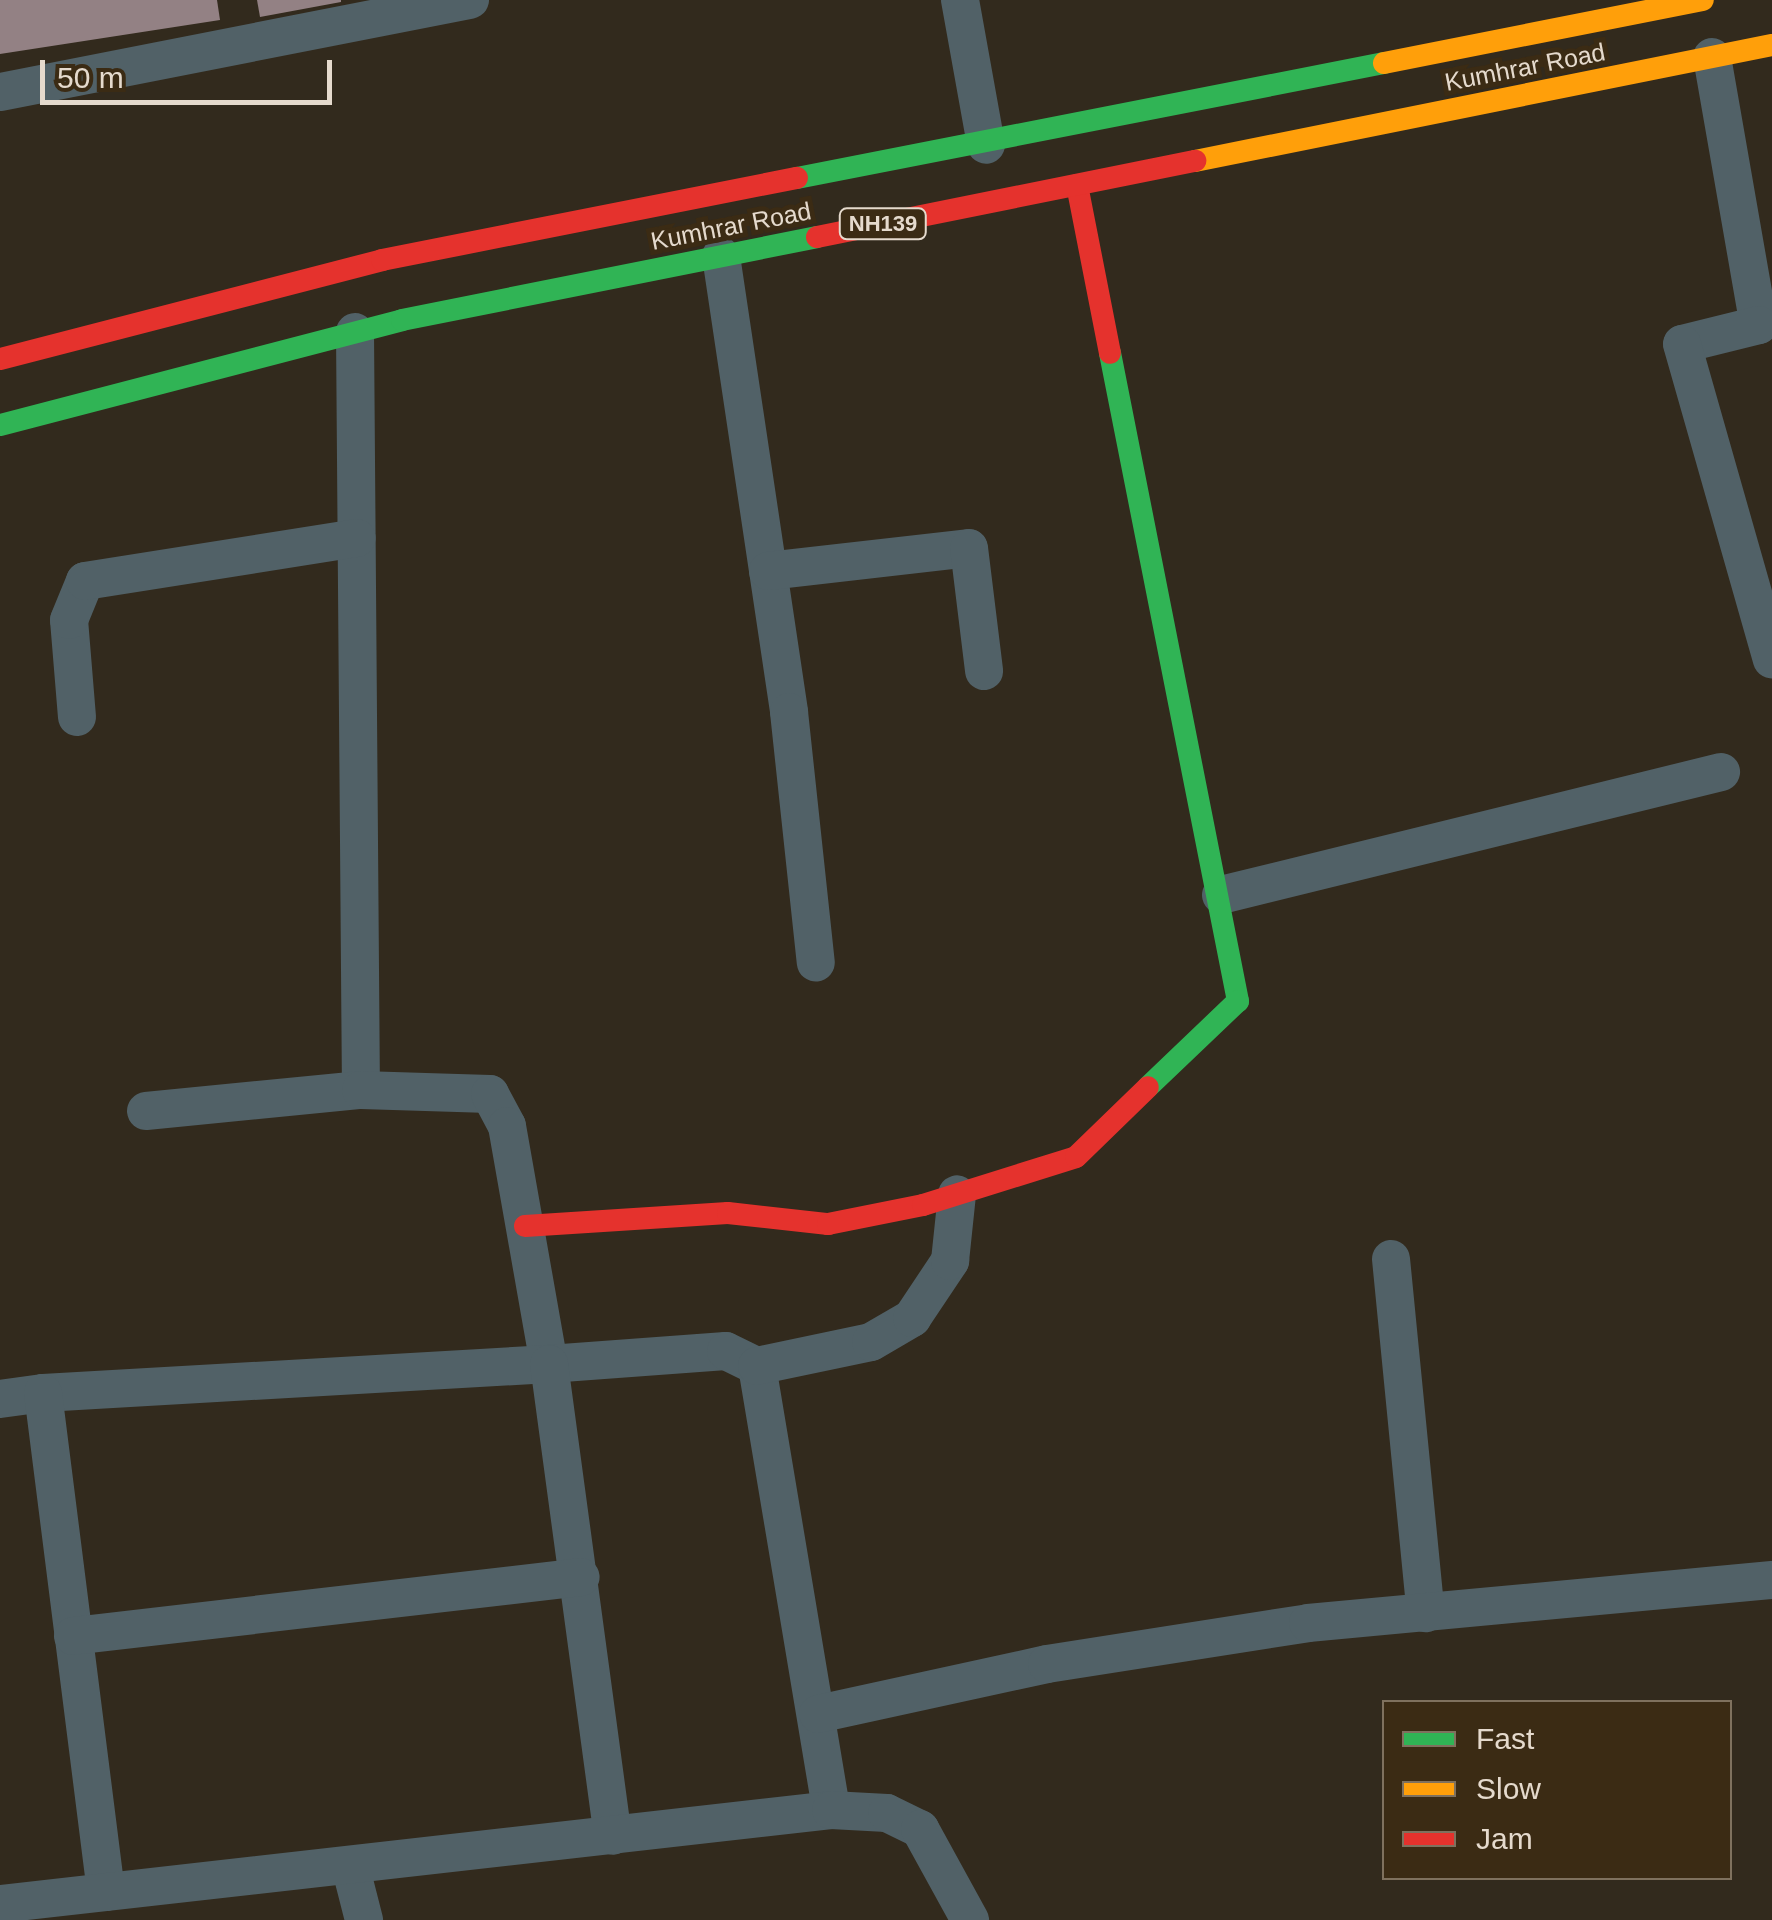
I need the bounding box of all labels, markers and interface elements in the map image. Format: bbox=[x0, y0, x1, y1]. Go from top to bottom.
street label: Kumhrar Road bbox=[1442, 37, 1608, 97]
scale bar bbox=[45, 40, 338, 102]
text: 50 m bbox=[57, 61, 124, 94]
street label: Kumhrar Road bbox=[648, 196, 814, 256]
road number: NH139 bbox=[838, 207, 928, 241]
legend bbox=[1382, 1700, 1732, 1880]
text: Fast bbox=[1476, 1722, 1534, 1755]
text: Slow bbox=[1476, 1772, 1541, 1805]
text: Jam bbox=[1476, 1822, 1533, 1855]

